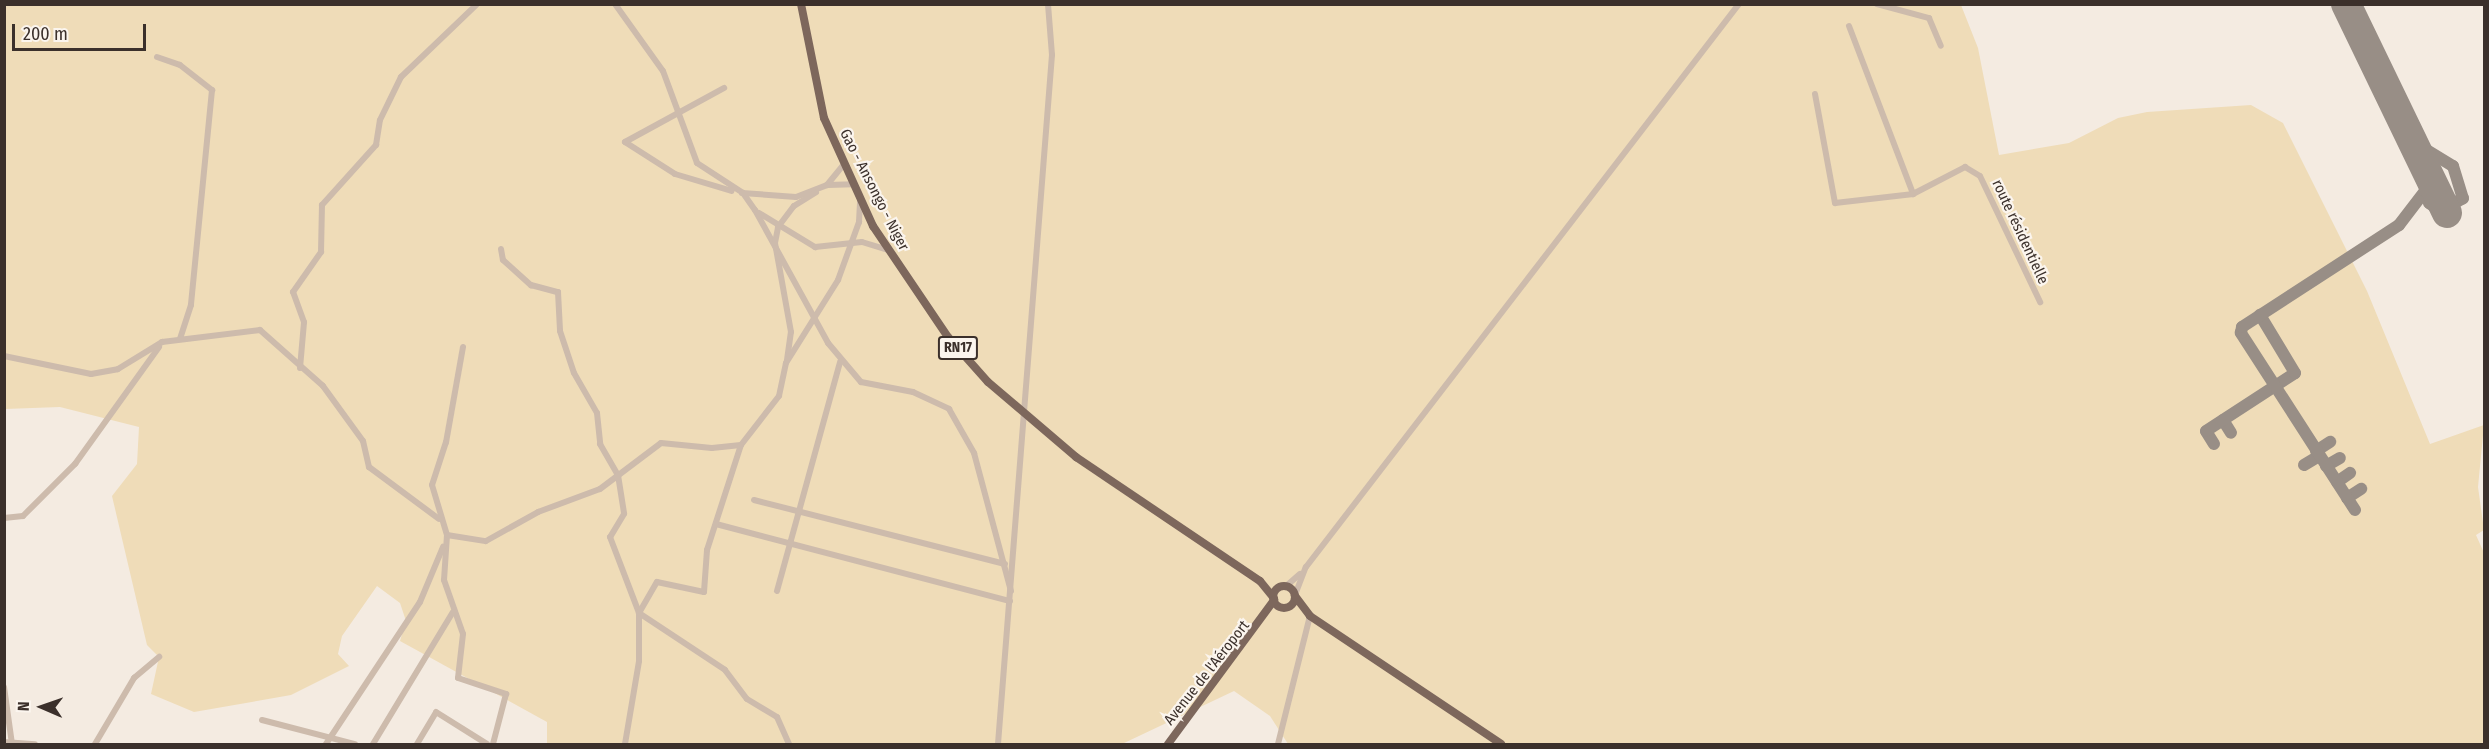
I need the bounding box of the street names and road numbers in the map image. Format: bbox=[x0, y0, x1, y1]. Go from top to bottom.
street label: Gao - Ansongo - Niger bbox=[836, 126, 912, 254]
street label: route résidentielle bbox=[1988, 177, 2052, 287]
road number: RN17 bbox=[937, 337, 979, 359]
street label: Avenue de l'Aéroport bbox=[1161, 617, 1253, 729]

